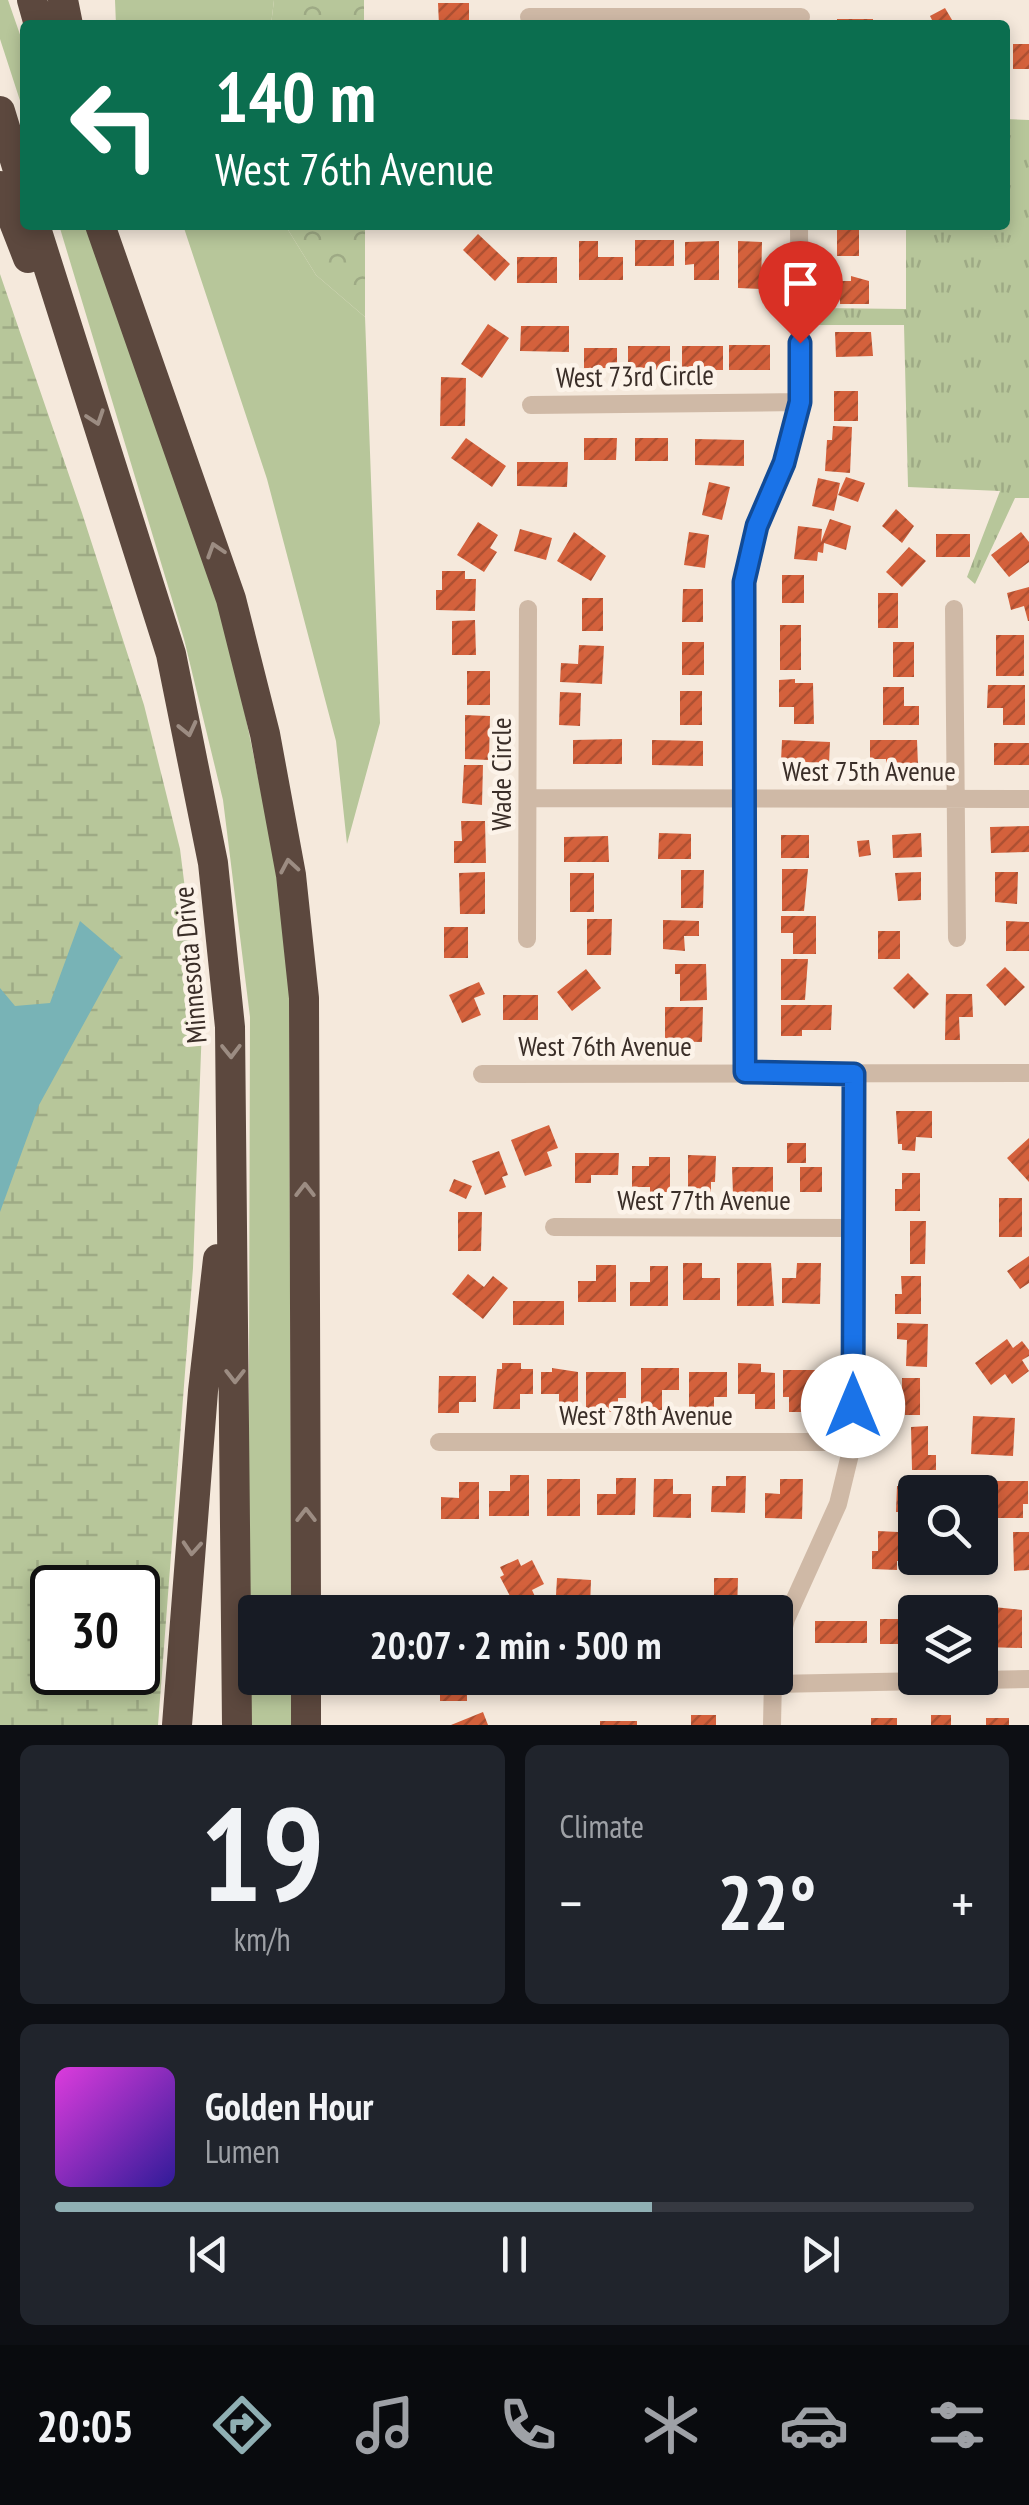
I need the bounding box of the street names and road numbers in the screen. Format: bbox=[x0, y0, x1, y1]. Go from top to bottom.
street label: West 73rd Circle bbox=[556, 356, 714, 395]
street label: Wade Circle bbox=[482, 717, 519, 831]
street label: West 75th Avenue bbox=[782, 752, 956, 789]
street label: Minnesota Drive bbox=[164, 885, 215, 1045]
street label: West 76th Avenue bbox=[518, 1027, 692, 1064]
street label: West 77th Avenue bbox=[617, 1181, 791, 1218]
street label: West 78th Avenue bbox=[559, 1396, 733, 1433]

